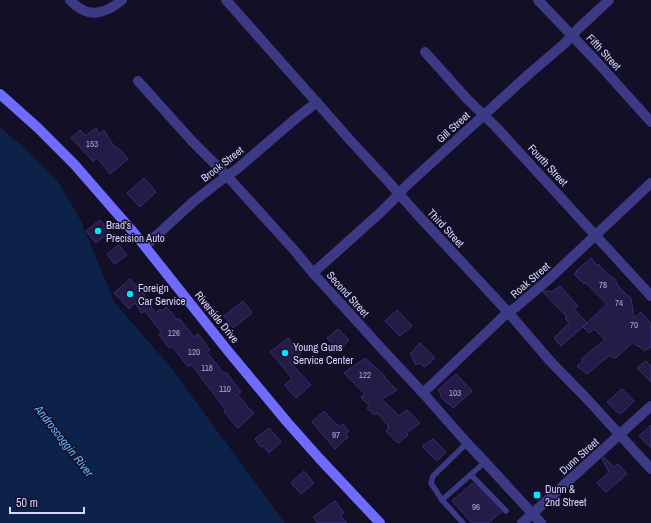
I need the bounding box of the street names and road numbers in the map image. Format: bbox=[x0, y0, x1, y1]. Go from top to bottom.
street label: Fifth Street bbox=[584, 31, 625, 73]
street label: Gill Street bbox=[433, 108, 473, 146]
street label: Fourth Street bbox=[525, 141, 571, 189]
street label: Brook Street bbox=[198, 143, 246, 185]
street label: Third Street bbox=[425, 206, 468, 251]
street label: Roak Street bbox=[507, 259, 553, 301]
street label: Second Street bbox=[324, 268, 373, 320]
street label: Riverside Drive bbox=[192, 288, 242, 346]
street label: Dunn Street bbox=[556, 434, 602, 477]

